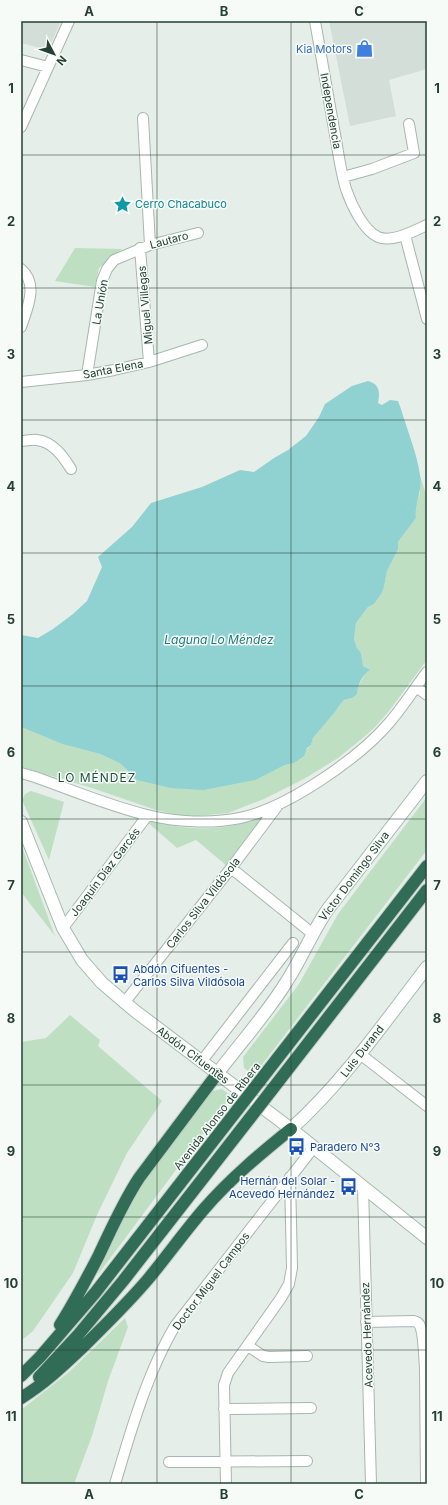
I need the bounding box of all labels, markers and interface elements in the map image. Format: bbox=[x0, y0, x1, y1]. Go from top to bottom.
text: A bbox=[84, 3, 94, 19]
text: B bbox=[220, 3, 229, 19]
text: C bbox=[354, 3, 364, 19]
north arrow bbox=[34, 34, 74, 74]
shop icon: Kia Motors bbox=[355, 39, 375, 59]
place label: Kia Motors bbox=[296, 42, 352, 56]
text: N bbox=[54, 53, 70, 68]
street label: Independencia bbox=[317, 72, 345, 150]
text: 1 bbox=[8, 80, 14, 96]
text: 1 bbox=[434, 80, 440, 96]
place icon: Cerro Chacabuco bbox=[112, 194, 132, 214]
place label: Cerro Chacabuco bbox=[135, 197, 227, 211]
text: 2 bbox=[7, 213, 15, 229]
text: 2 bbox=[433, 213, 441, 229]
street label: Lautaro bbox=[148, 228, 190, 252]
street label: Miguel Villegas bbox=[135, 265, 155, 345]
street label: La Unión bbox=[89, 278, 111, 326]
text: 3 bbox=[7, 346, 15, 362]
text: 3 bbox=[433, 346, 441, 362]
street label: Santa Elena bbox=[82, 356, 144, 382]
text: 4 bbox=[7, 478, 16, 494]
text: 4 bbox=[433, 478, 442, 494]
text: 5 bbox=[7, 611, 15, 627]
text: 5 bbox=[433, 611, 441, 627]
water label: Laguna Lo Méndez bbox=[164, 632, 274, 647]
text: 6 bbox=[7, 744, 15, 760]
text: 6 bbox=[433, 744, 441, 760]
district label: LO MÉNDEZ bbox=[58, 770, 136, 785]
street label: Joaquín Díaz Garcés bbox=[67, 825, 143, 919]
street label: Víctor Domingo Silva bbox=[316, 829, 392, 923]
street label: Carlos Silva Vildósola bbox=[163, 855, 243, 951]
text: 7 bbox=[7, 877, 15, 893]
text: 7 bbox=[433, 877, 441, 893]
place label: Abdón Cifuentes - Carlos Silva Vildósola bbox=[133, 962, 245, 989]
bus stop icon: Abdón Cifuentes - Carlos Silva Vildósola bbox=[110, 965, 130, 985]
text: 8 bbox=[7, 1010, 15, 1026]
text: 8 bbox=[433, 1010, 441, 1026]
street label: Luis Durand bbox=[337, 1022, 387, 1080]
street label: Abdón Cifuentes bbox=[154, 1023, 232, 1087]
street label: Avenida Alonso de Ribera bbox=[171, 1059, 263, 1173]
bus stop icon: Paradero N°3 bbox=[287, 1137, 307, 1157]
place label: Paradero N°3 bbox=[310, 1140, 381, 1154]
text: 9 bbox=[7, 1143, 15, 1159]
text: 9 bbox=[433, 1143, 441, 1159]
place label: Hernán del Solar - Acevedo Hernández bbox=[229, 1174, 335, 1201]
bus stop icon: Hernán del Solar - Acevedo Hernández bbox=[338, 1177, 358, 1197]
street label: Doctor Miguel Campos bbox=[170, 1229, 253, 1333]
text: 10 bbox=[4, 1275, 18, 1291]
text: 10 bbox=[430, 1275, 444, 1291]
street label: Acevedo Hernández bbox=[358, 1282, 376, 1388]
text: 11 bbox=[5, 1408, 17, 1424]
text: 11 bbox=[431, 1408, 443, 1424]
text: A bbox=[84, 1486, 94, 1502]
text: B bbox=[220, 1486, 229, 1502]
text: C bbox=[354, 1486, 364, 1502]

